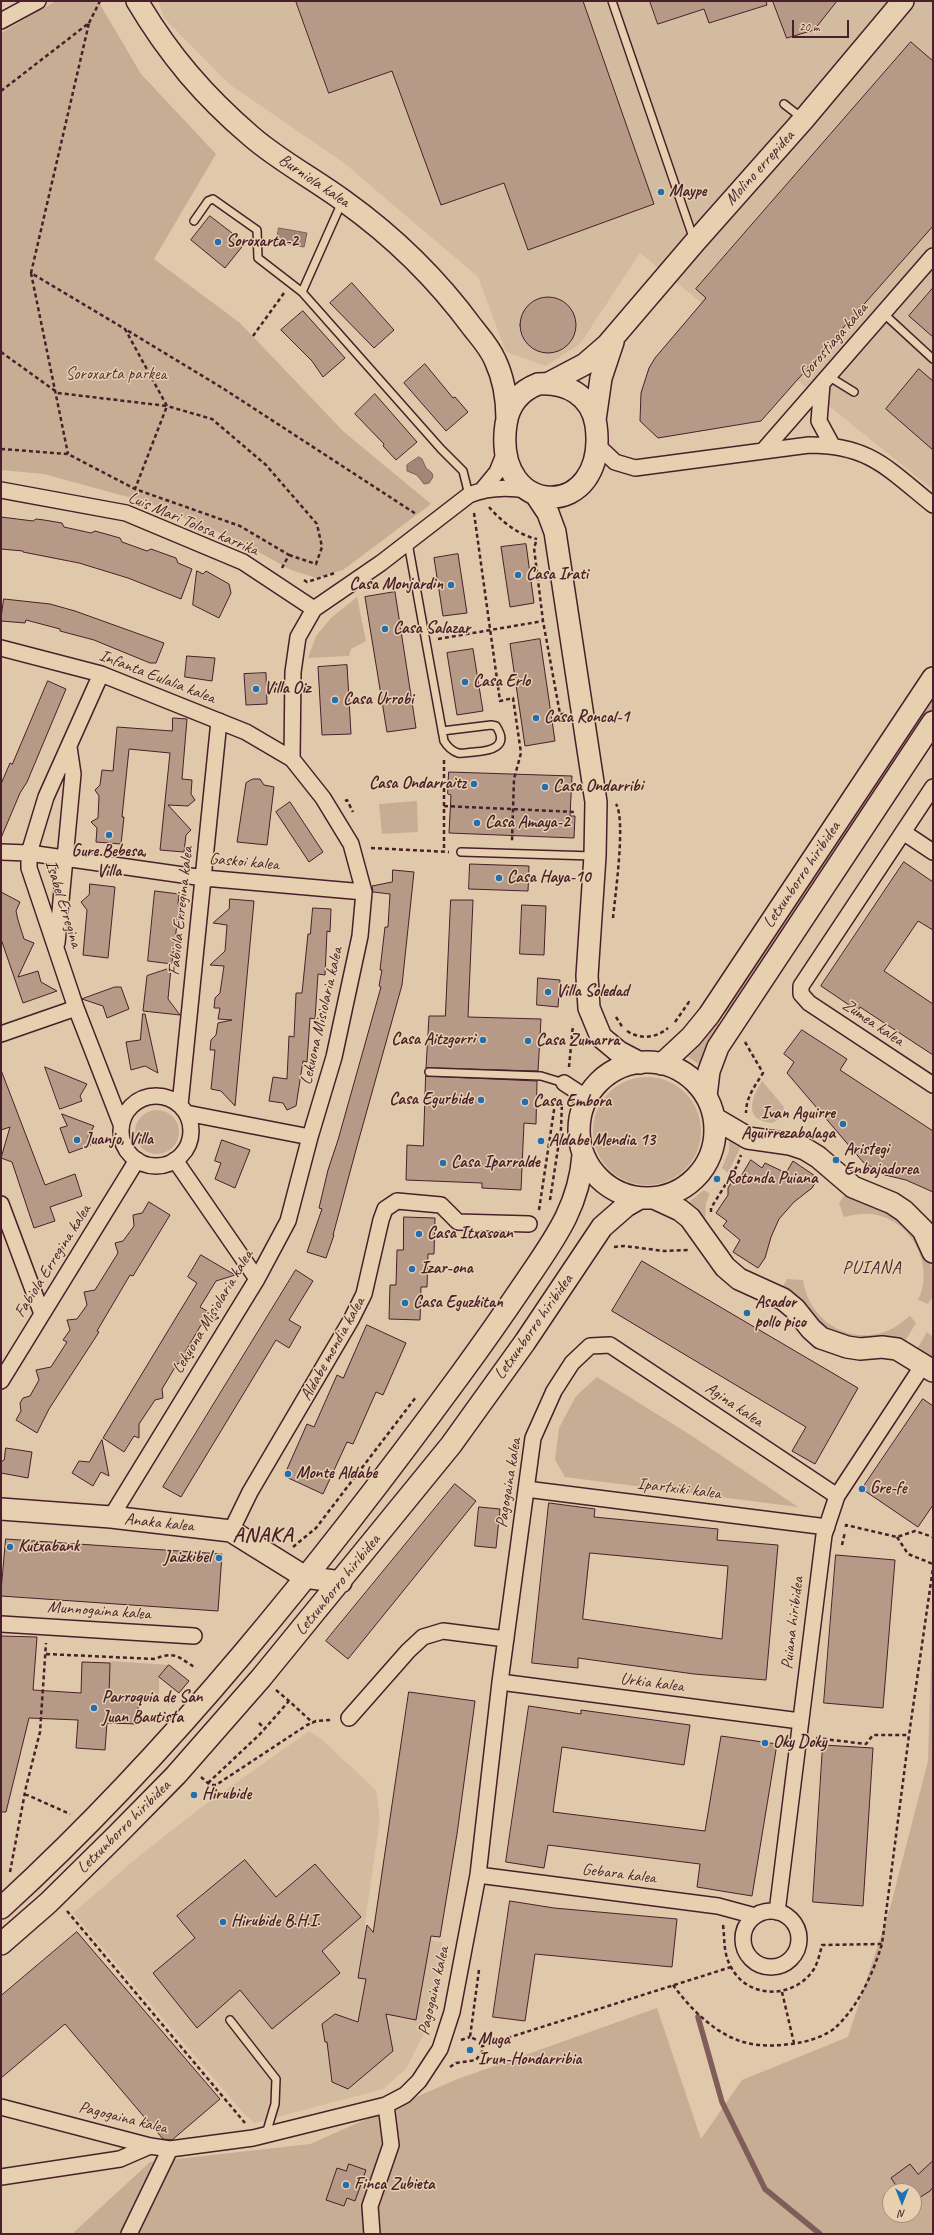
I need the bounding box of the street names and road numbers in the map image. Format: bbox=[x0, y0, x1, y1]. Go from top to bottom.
street label: Molino errepidea bbox=[721, 126, 799, 210]
street label: Burniola kalea bbox=[275, 150, 353, 212]
street label: Gorostiaga kalea bbox=[795, 299, 873, 383]
street label: Luis Mari Tolosa karrika bbox=[125, 487, 261, 561]
street label: Infanta Eulalia kalea bbox=[96, 646, 218, 708]
street label: Letxunborro hiribidea bbox=[759, 818, 845, 932]
street label: Fabiola Erregina kalea bbox=[164, 846, 198, 976]
street label: Gaskoi kalea bbox=[208, 849, 280, 875]
street label: Isabel Erregina bbox=[40, 858, 86, 950]
street label: Lekuona Misiolaria kalea bbox=[296, 945, 348, 1087]
street label: Zumea kalea bbox=[838, 995, 908, 1051]
street label: Fabiola Erregina kalea bbox=[10, 1201, 96, 1321]
street label: Lekuona Misiolaria kalea bbox=[168, 1246, 258, 1378]
street label: Letxunborro hiribidea bbox=[490, 1270, 578, 1384]
street label: Aldabe mendia kalea bbox=[296, 1294, 370, 1404]
street label: Agina kalea bbox=[701, 1378, 767, 1432]
street label: Pagogaina kalea bbox=[492, 1437, 526, 1529]
street label: Ipartxiki kalea bbox=[636, 1474, 722, 1504]
street label: Anaka kalea bbox=[123, 1509, 195, 1537]
street label: Letxunborro hiribidea bbox=[291, 1530, 385, 1640]
street label: Puiana hiribidea bbox=[777, 1576, 809, 1670]
street label: Munnogaina kalea bbox=[47, 1597, 151, 1625]
street label: Urkia kalea bbox=[619, 1669, 685, 1697]
street label: Letxunborro hiribidea bbox=[73, 1776, 175, 1878]
street label: Gebara kalea bbox=[581, 1859, 657, 1889]
street label: Pagogaina kalea bbox=[414, 1945, 454, 2037]
street label: Pagogaina kalea bbox=[77, 2097, 169, 2139]

